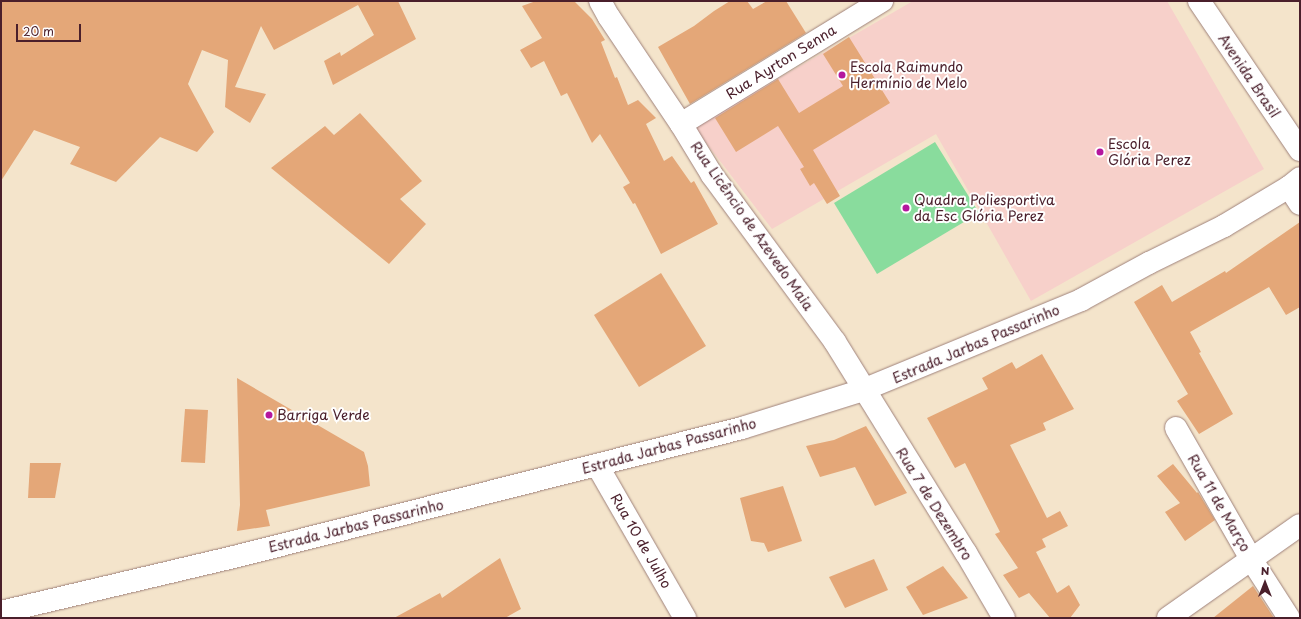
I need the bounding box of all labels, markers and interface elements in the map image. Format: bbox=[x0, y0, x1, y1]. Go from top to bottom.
scale bar bbox=[18, 16, 83, 42]
street label: Rua Ayrton Senna bbox=[723, 21, 839, 103]
text: 20 m bbox=[23, 22, 54, 40]
street label: Avenida Brasil bbox=[1215, 31, 1283, 121]
place label: Escola Raimundo Hermínio de Melo bbox=[850, 59, 969, 92]
marker: Escola Raimundo Hermínio de Melo bbox=[837, 70, 847, 80]
place label: Escola Glória Perez bbox=[1108, 136, 1190, 168]
street label: Rua Licêncio de Azevedo Maia bbox=[687, 138, 817, 314]
marker: Escola Glória Perez bbox=[1095, 147, 1105, 157]
place label: Quadra Poliesportiva da Esc Glória Perez bbox=[914, 192, 1054, 224]
marker: Quadra Poliesportiva da Esc Glória Perez bbox=[901, 203, 911, 213]
street label: Estrada Jarbas Passarinho bbox=[890, 301, 1062, 387]
place label: Barriga Verde bbox=[277, 407, 370, 423]
marker: Barriga Verde bbox=[264, 410, 274, 420]
street label: Estrada Jarbas Passarinho bbox=[580, 415, 758, 477]
street label: Rua 7 de Dezembro bbox=[892, 444, 976, 564]
street label: Rua 11 de Março bbox=[1184, 451, 1254, 555]
street label: Rua 10 de Julho bbox=[607, 490, 675, 592]
street label: Estrada Jarbas Passarinho bbox=[267, 496, 445, 556]
text: N bbox=[1261, 562, 1269, 579]
north arrow bbox=[1245, 563, 1285, 603]

